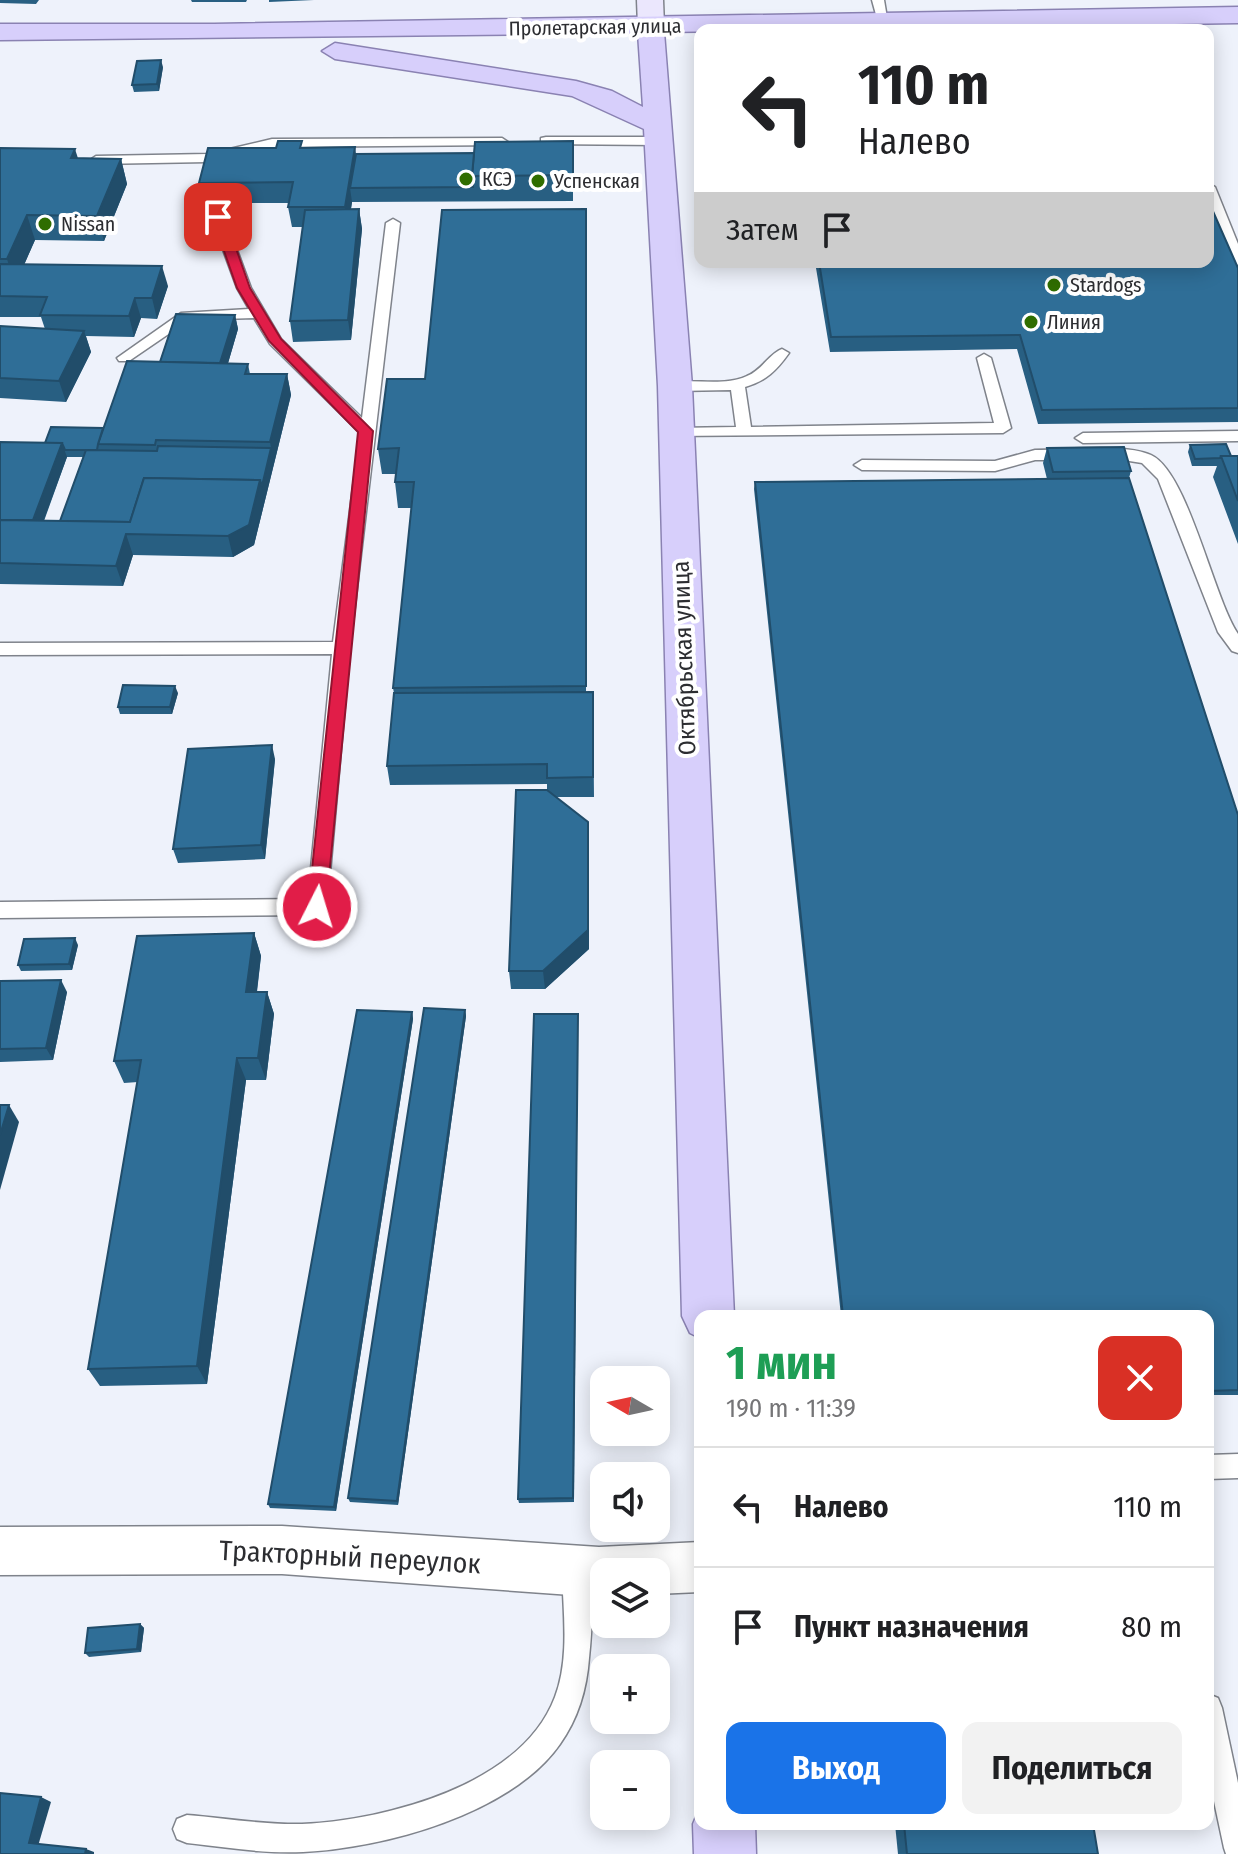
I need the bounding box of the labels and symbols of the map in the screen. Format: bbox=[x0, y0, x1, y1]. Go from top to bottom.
street label: Пролетарская улица bbox=[508, 13, 682, 41]
place label: КСЭ bbox=[482, 167, 512, 191]
place label: Успенская bbox=[553, 169, 640, 193]
marker: КСЭ bbox=[457, 170, 475, 188]
marker: Успенская bbox=[529, 172, 547, 190]
pin bbox=[184, 183, 252, 251]
place label: Nissan bbox=[61, 212, 115, 236]
marker: Nissan bbox=[36, 215, 54, 233]
place label: Stardogs bbox=[1070, 273, 1142, 297]
marker: Stardogs bbox=[1045, 276, 1063, 294]
place label: Линия bbox=[1047, 310, 1101, 334]
marker: Линия bbox=[1022, 313, 1040, 331]
street label: Октябрьская улица bbox=[667, 560, 701, 756]
position arrow bbox=[275, 865, 359, 949]
north arrow bbox=[590, 1366, 670, 1446]
street label: Тракторный переулок bbox=[218, 1534, 482, 1580]

